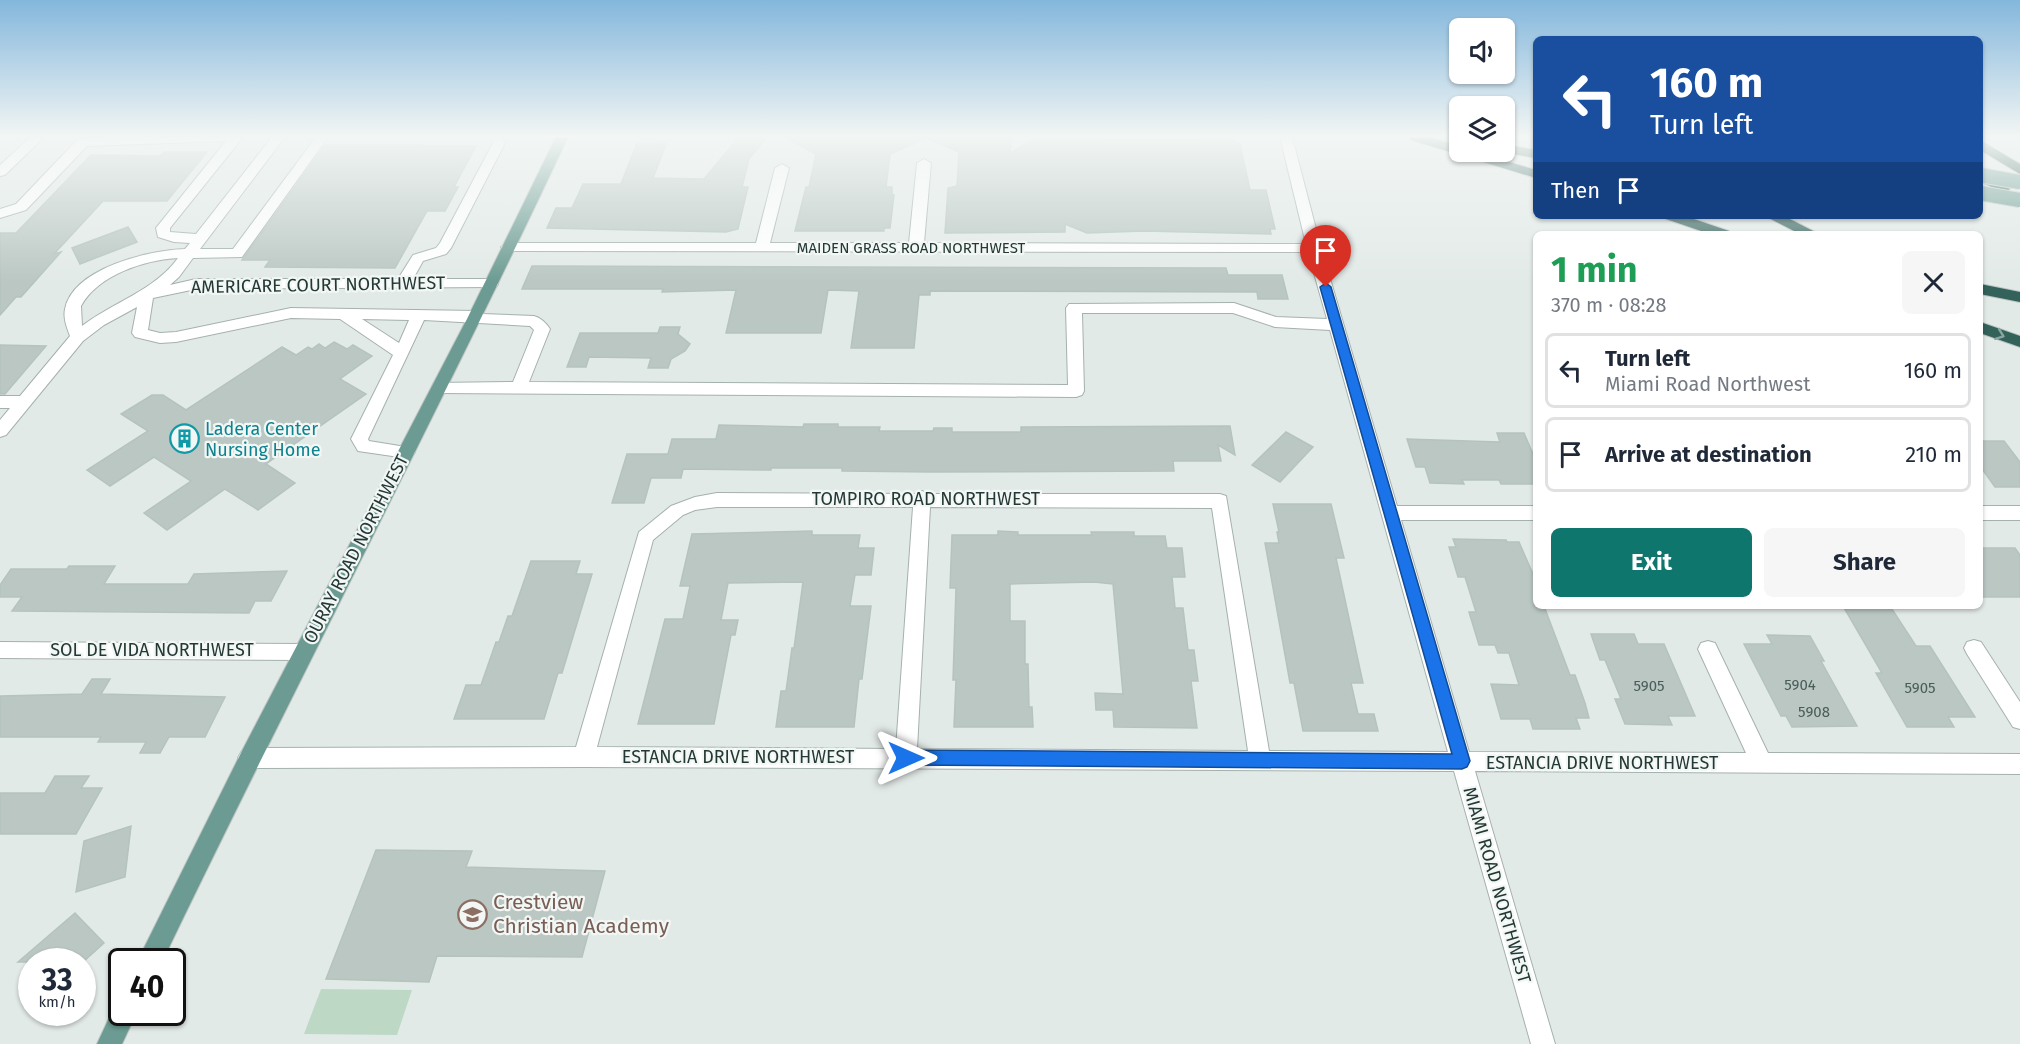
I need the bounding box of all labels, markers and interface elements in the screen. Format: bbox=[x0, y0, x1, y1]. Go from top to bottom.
map controls bbox=[1449, 18, 1515, 162]
button: sound bbox=[1449, 18, 1515, 84]
text: 160 m bbox=[1650, 58, 1763, 108]
icon: left bbox=[1551, 60, 1629, 138]
button: layers bbox=[1449, 96, 1515, 162]
text: Turn left bbox=[1650, 109, 1753, 141]
icon: arrive bbox=[1612, 174, 1645, 207]
text: Then bbox=[1551, 177, 1600, 204]
pin bbox=[1300, 225, 1351, 287]
icon: arrive bbox=[1309, 234, 1342, 267]
street label: MAIDEN GRASS ROAD NORTHWEST bbox=[797, 239, 1025, 257]
text: 1 min bbox=[1551, 248, 1638, 292]
button: close bbox=[1902, 251, 1965, 314]
street label: AMERICARE COURT NORTHWEST bbox=[191, 272, 446, 298]
text: 370 m · 08:28 bbox=[1551, 293, 1666, 317]
one-way arrow bbox=[1994, 327, 2005, 340]
text: Turn left bbox=[1605, 345, 1690, 372]
icon: left bbox=[1554, 354, 1587, 387]
text: 160 m bbox=[1904, 357, 1962, 384]
text: Miami Road Northwest bbox=[1605, 372, 1810, 396]
place label: Ladera Center Nursing Home bbox=[205, 418, 321, 461]
building icon: Ladera Center Nursing Home bbox=[168, 423, 200, 455]
icon: arrive bbox=[1554, 438, 1587, 471]
text: Arrive at destination bbox=[1605, 441, 1812, 468]
text: 210 m bbox=[1905, 441, 1962, 468]
street label: OURAY ROAD NORTHWEST bbox=[299, 450, 414, 647]
street label: TOMPIRO ROAD NORTHWEST bbox=[812, 488, 1041, 510]
button: Exit bbox=[1551, 528, 1752, 597]
button: Share bbox=[1764, 528, 1965, 597]
street label: SOL DE VIDA NORTHWEST bbox=[50, 639, 255, 661]
house number: 5904 bbox=[1784, 676, 1816, 694]
house number: 5905 bbox=[1633, 677, 1665, 695]
house number: 5905 bbox=[1904, 679, 1936, 697]
house number: 5908 bbox=[1798, 703, 1830, 721]
position arrow bbox=[874, 726, 938, 790]
street label: ESTANCIA DRIVE NORTHWEST bbox=[622, 746, 855, 768]
street label: ESTANCIA DRIVE NORTHWEST bbox=[1486, 752, 1719, 774]
street label: MIAMI ROAD NORTHWEST bbox=[1458, 784, 1536, 986]
place label: Crestview Christian Academy bbox=[493, 889, 670, 939]
school or university icon: Crestview Christian Academy bbox=[456, 898, 488, 930]
speed limit sign: 40 bbox=[108, 948, 186, 1026]
text: 33 bbox=[41, 962, 73, 998]
text: km/h bbox=[38, 993, 76, 1011]

